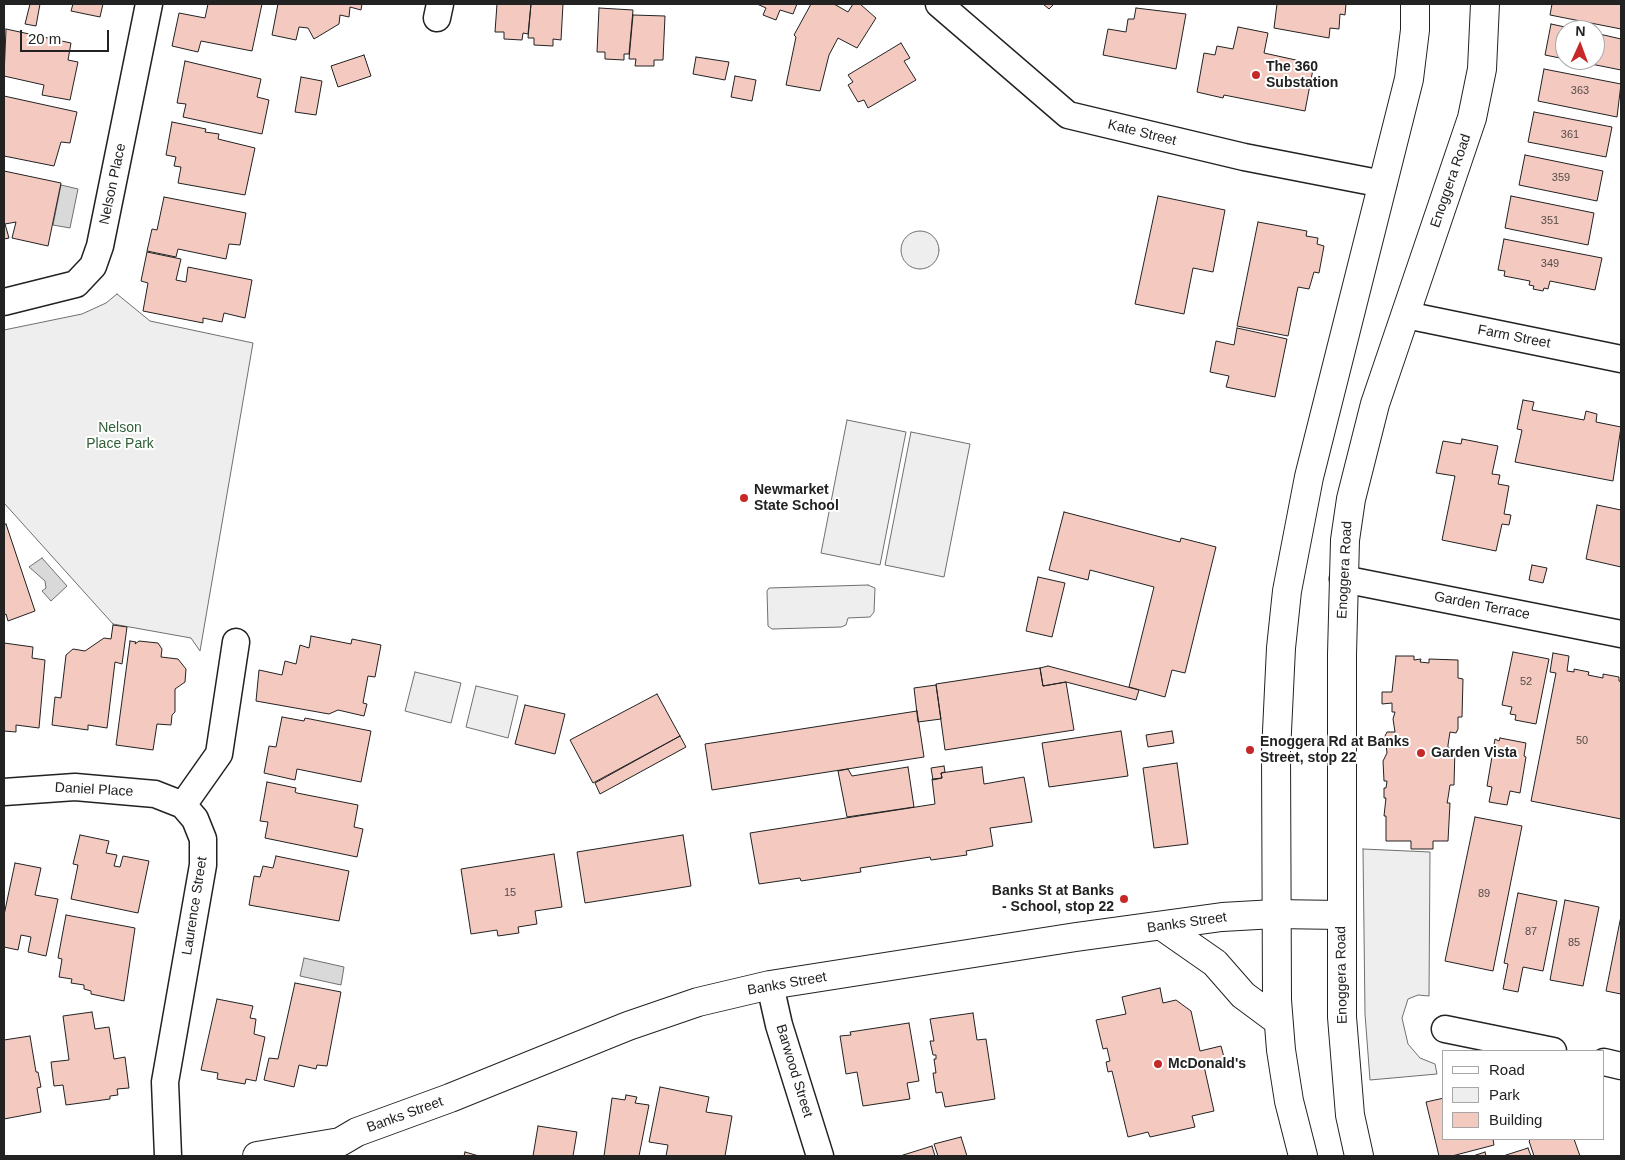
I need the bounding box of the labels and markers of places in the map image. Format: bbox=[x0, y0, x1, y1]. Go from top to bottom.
place label: The 360 Substation bbox=[1266, 59, 1338, 92]
marker: The 360 Substation bbox=[1250, 69, 1262, 81]
place label: Newmarket State School bbox=[754, 482, 839, 514]
marker: Newmarket State School bbox=[738, 492, 750, 504]
place label: Enoggera Rd at Banks Street, stop 22 bbox=[1260, 734, 1409, 766]
marker: Enoggera Rd at Banks Street, stop 22 bbox=[1244, 744, 1256, 756]
place label: Garden Vista bbox=[1431, 745, 1517, 761]
marker: Garden Vista bbox=[1415, 747, 1427, 759]
place label: Banks St at Banks - School, stop 22 bbox=[992, 883, 1114, 916]
marker: Banks St at Banks - School, stop 22 bbox=[1118, 893, 1130, 905]
place label: McDonald's bbox=[1168, 1056, 1246, 1072]
marker: McDonald's bbox=[1152, 1058, 1164, 1070]

